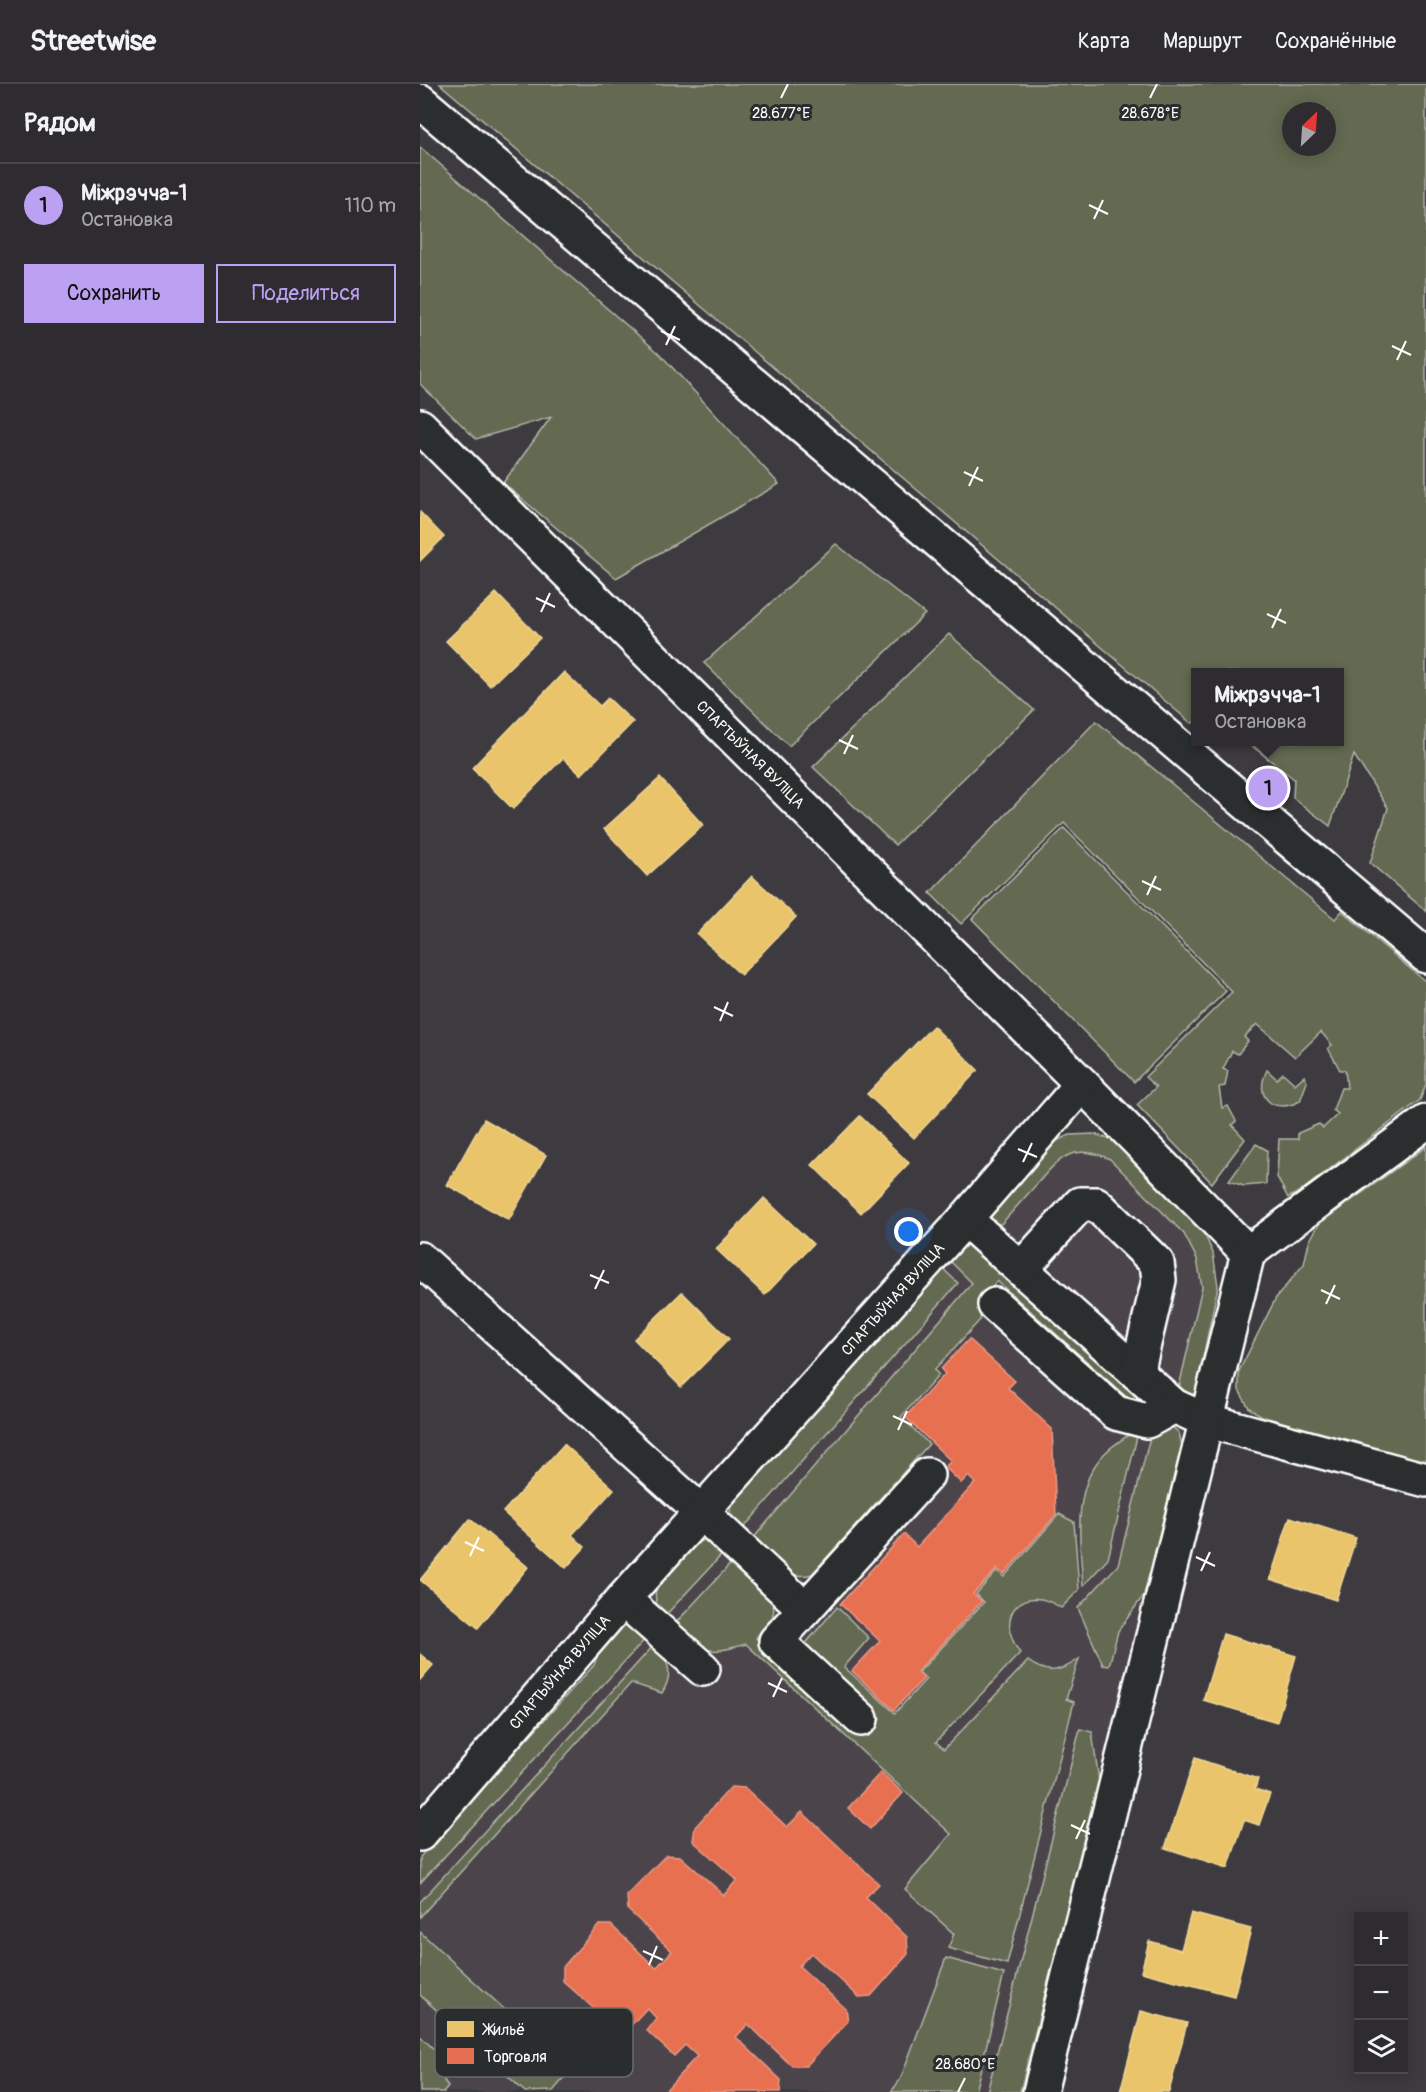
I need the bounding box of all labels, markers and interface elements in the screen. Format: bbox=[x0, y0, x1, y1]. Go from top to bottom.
text: Streetwise bbox=[30, 24, 156, 59]
text: Карта bbox=[1078, 28, 1130, 55]
text: Маршрут bbox=[1163, 28, 1242, 55]
text: Сохранённые bbox=[1275, 28, 1396, 55]
north arrow bbox=[1282, 102, 1336, 156]
text: 28.677°E bbox=[752, 104, 810, 123]
text: 28.678°E bbox=[1121, 104, 1179, 123]
text: Рядом bbox=[24, 107, 96, 139]
text: Міжрэчча-1 bbox=[81, 179, 187, 207]
text: 1 bbox=[40, 193, 47, 218]
text: 110 m bbox=[345, 193, 396, 218]
text: Остановка bbox=[81, 207, 173, 232]
button: Сохранить bbox=[24, 264, 204, 323]
button: Поделиться bbox=[216, 264, 396, 323]
popup bbox=[1191, 668, 1344, 746]
text: Міжрэчча-1 bbox=[1214, 681, 1321, 709]
street label: СПАРТЫЎНАЯ ВУЛІЦА bbox=[692, 697, 809, 813]
text: Остановка bbox=[1214, 709, 1306, 734]
pin: 1 bbox=[1248, 766, 1288, 810]
your location bbox=[894, 1217, 923, 1246]
street label: СПАРТЫЎНАЯ ВУЛІЦА bbox=[837, 1239, 949, 1359]
street label: СПАРТЫЎНАЯ ВУЛІЦА bbox=[505, 1611, 615, 1733]
map controls bbox=[1354, 1912, 1408, 2074]
button: + bbox=[1354, 1912, 1408, 1966]
button: − bbox=[1354, 1966, 1408, 2020]
legend bbox=[435, 2008, 633, 2077]
text: Жильё bbox=[481, 2020, 525, 2040]
button: layers bbox=[1354, 2020, 1408, 2074]
text: Торговля bbox=[484, 2047, 547, 2067]
text: 28.680°E bbox=[935, 2055, 995, 2074]

